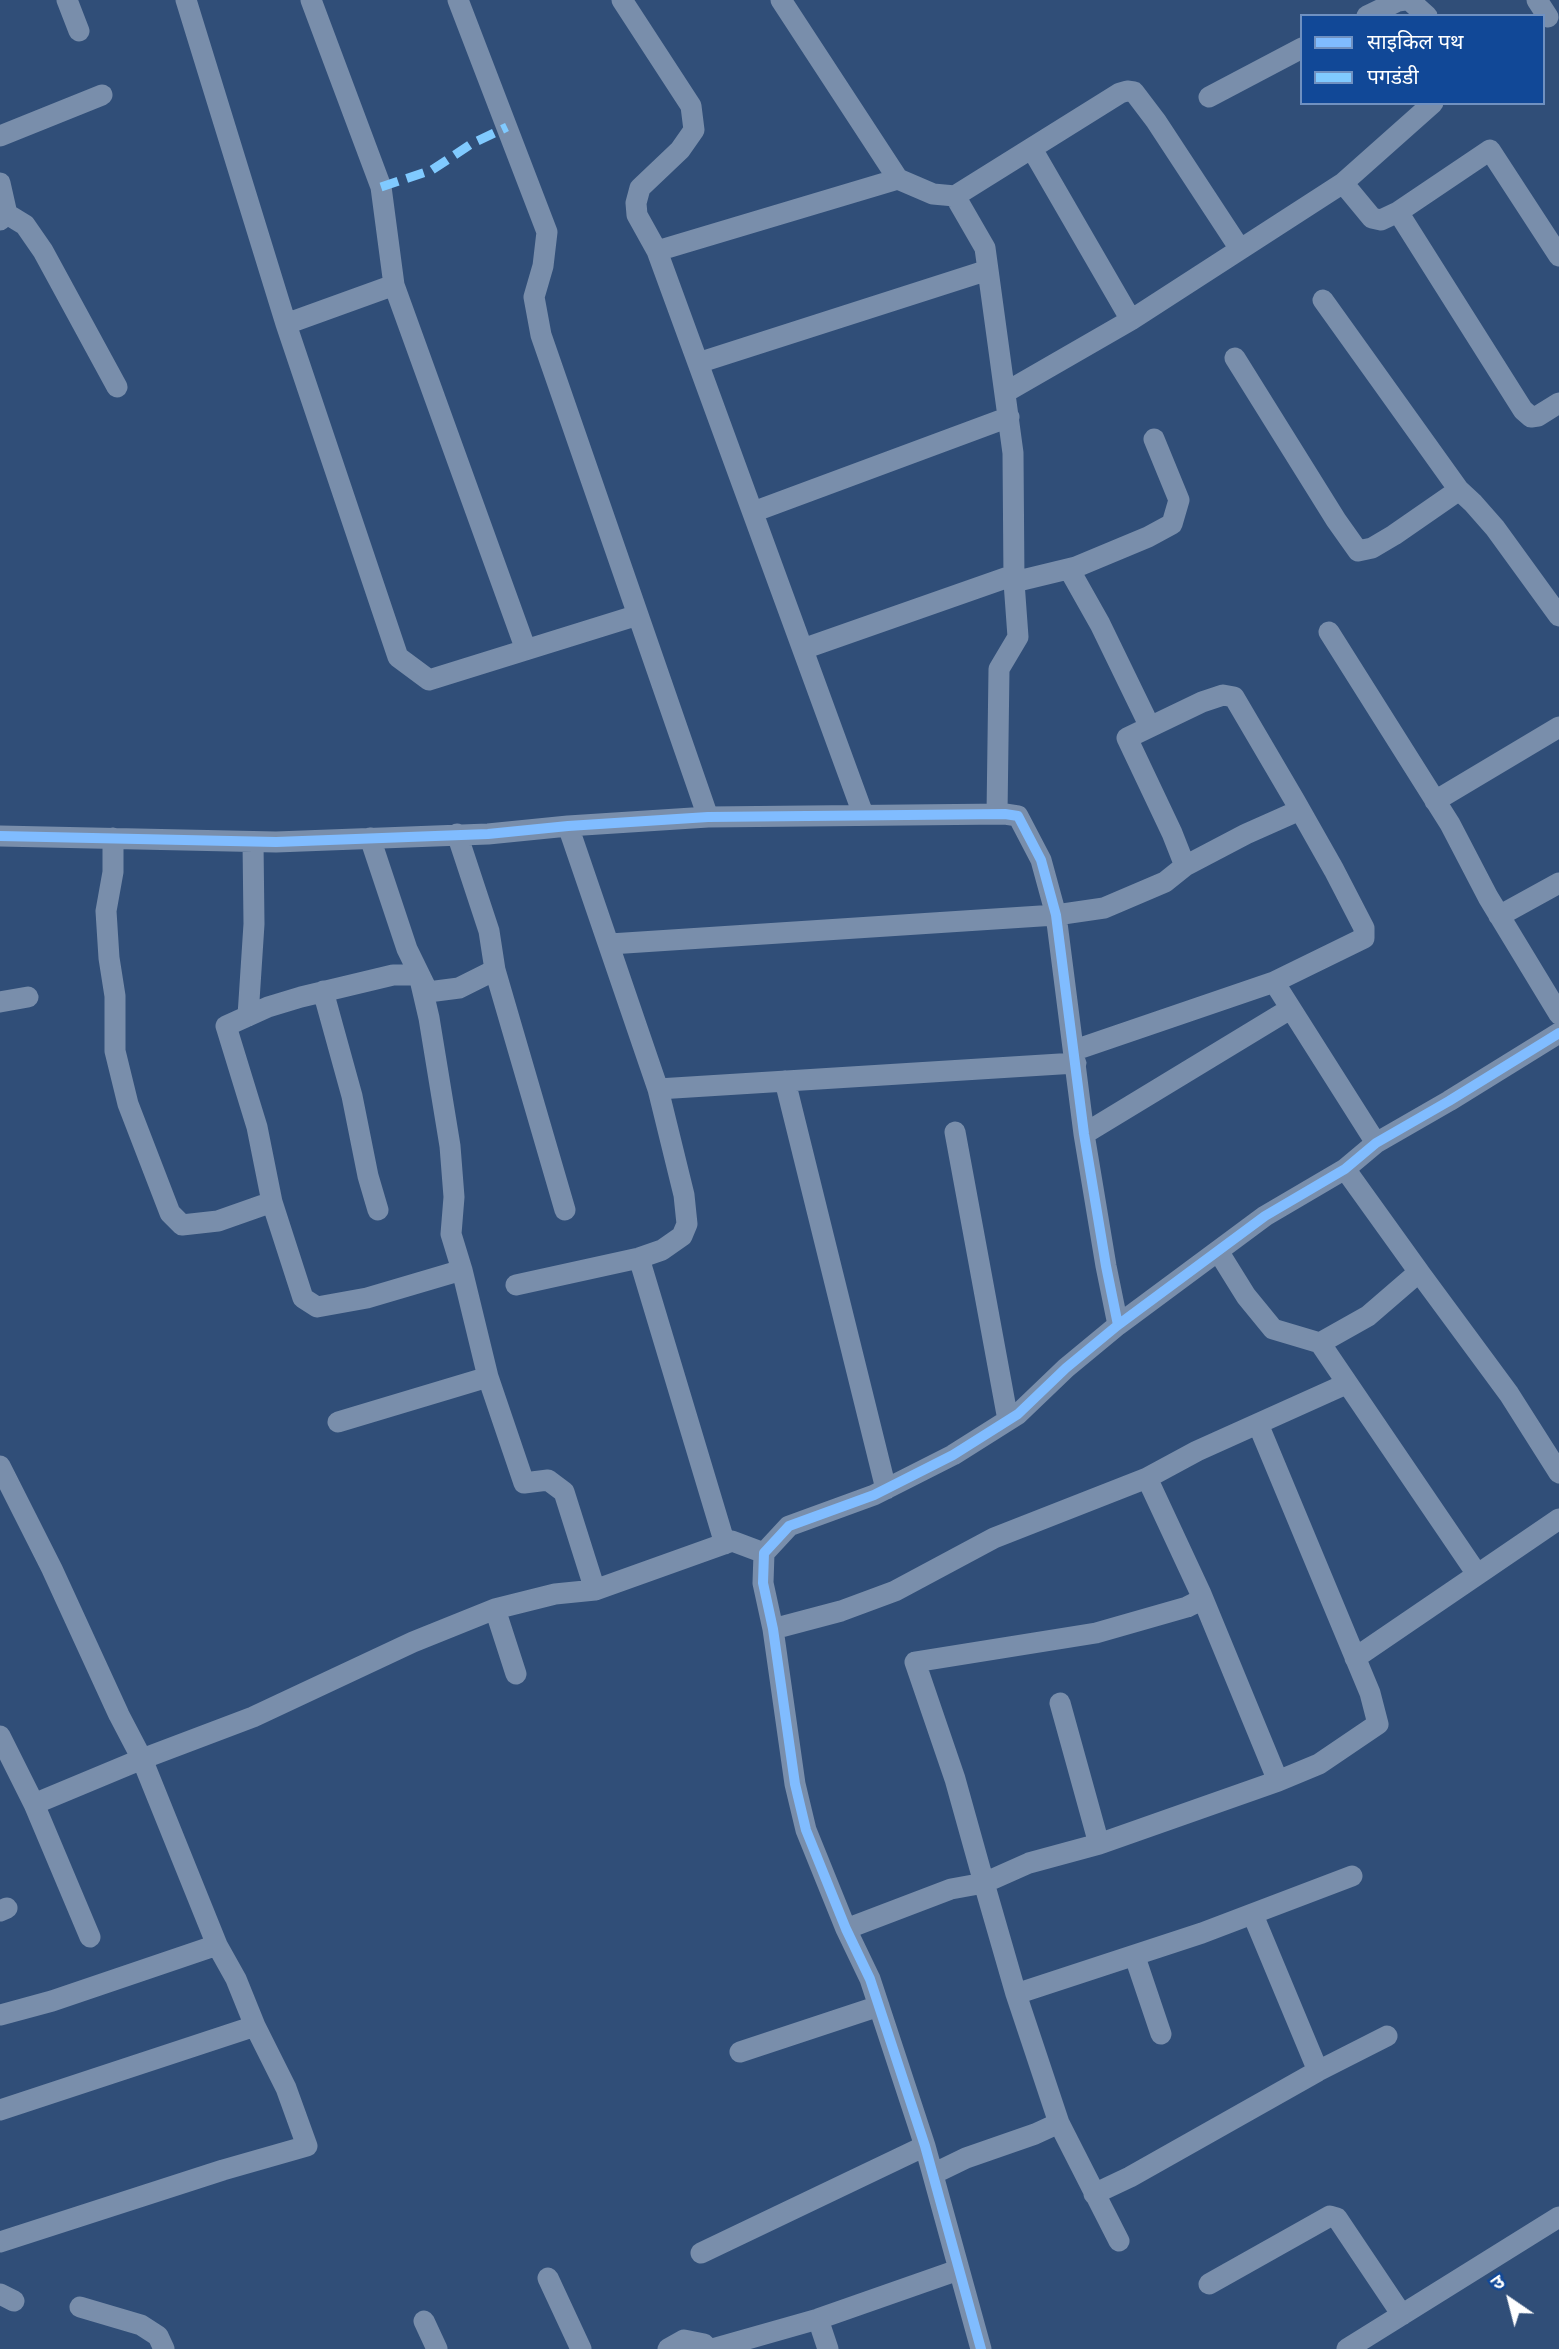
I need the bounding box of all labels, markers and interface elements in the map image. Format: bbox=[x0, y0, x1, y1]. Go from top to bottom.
legend bbox=[1300, 14, 1545, 105]
text: साइकिल पथ bbox=[1367, 28, 1464, 56]
text: पगडंडी bbox=[1367, 63, 1419, 91]
north arrow bbox=[1475, 2265, 1545, 2335]
text: उ bbox=[1486, 2269, 1510, 2297]

